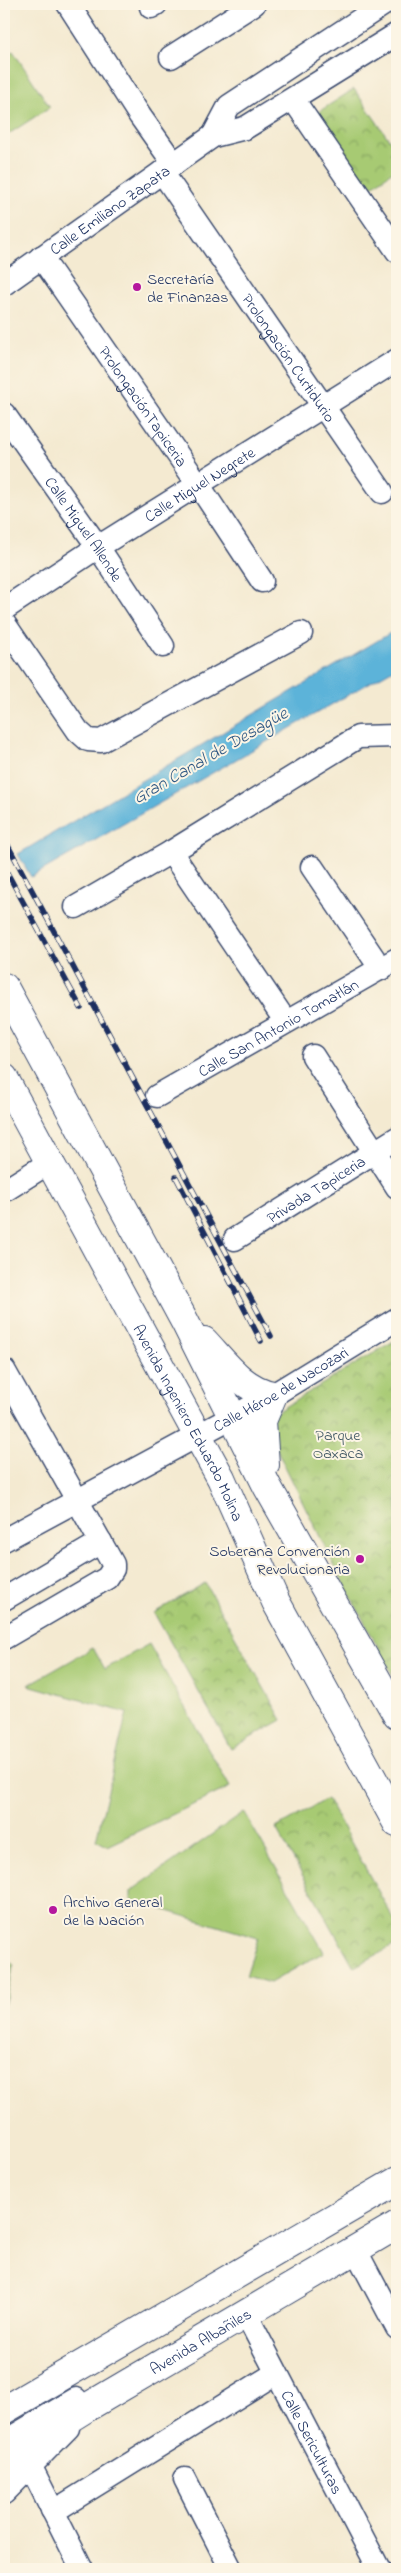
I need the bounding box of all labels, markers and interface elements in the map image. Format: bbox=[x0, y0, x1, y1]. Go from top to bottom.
street label: Calle Emiliano Zapata bbox=[45, 160, 176, 262]
place label: Secretaría de Finanzas bbox=[147, 268, 228, 310]
marker: Secretaría de Finanzas bbox=[131, 281, 143, 293]
street label: Prolongación Curtidurio bbox=[235, 289, 341, 428]
street label: ProlongaciónTapiceria bbox=[92, 342, 193, 472]
street label: Calle Miguel Negrete bbox=[140, 441, 261, 529]
street label: Calle Miguel Allende bbox=[38, 472, 128, 588]
water label: Gran Canal de Desagüe bbox=[129, 701, 294, 812]
street label: Calle San Antonio Tomatlán bbox=[194, 973, 364, 1084]
street label: Privada Tapiceria bbox=[262, 1150, 371, 1230]
street label: Avenida Ingeniero Eduardo Molina bbox=[126, 1320, 249, 1526]
street label: Calle Héroe de Nacozari bbox=[209, 1341, 354, 1439]
park label: Parque Oaxaca bbox=[313, 1424, 363, 1466]
place label: Soberana Convención Revolucionaria bbox=[209, 1540, 350, 1582]
marker: Soberana Convención Revolucionaria bbox=[354, 1553, 366, 1565]
place label: Archivo General de la Nación bbox=[63, 1891, 163, 1933]
marker: Archivo General de la Nación bbox=[47, 1904, 59, 1916]
street label: Avenida Albañiles bbox=[146, 2303, 257, 2382]
street label: Calle Sericulturas bbox=[274, 2386, 348, 2499]

